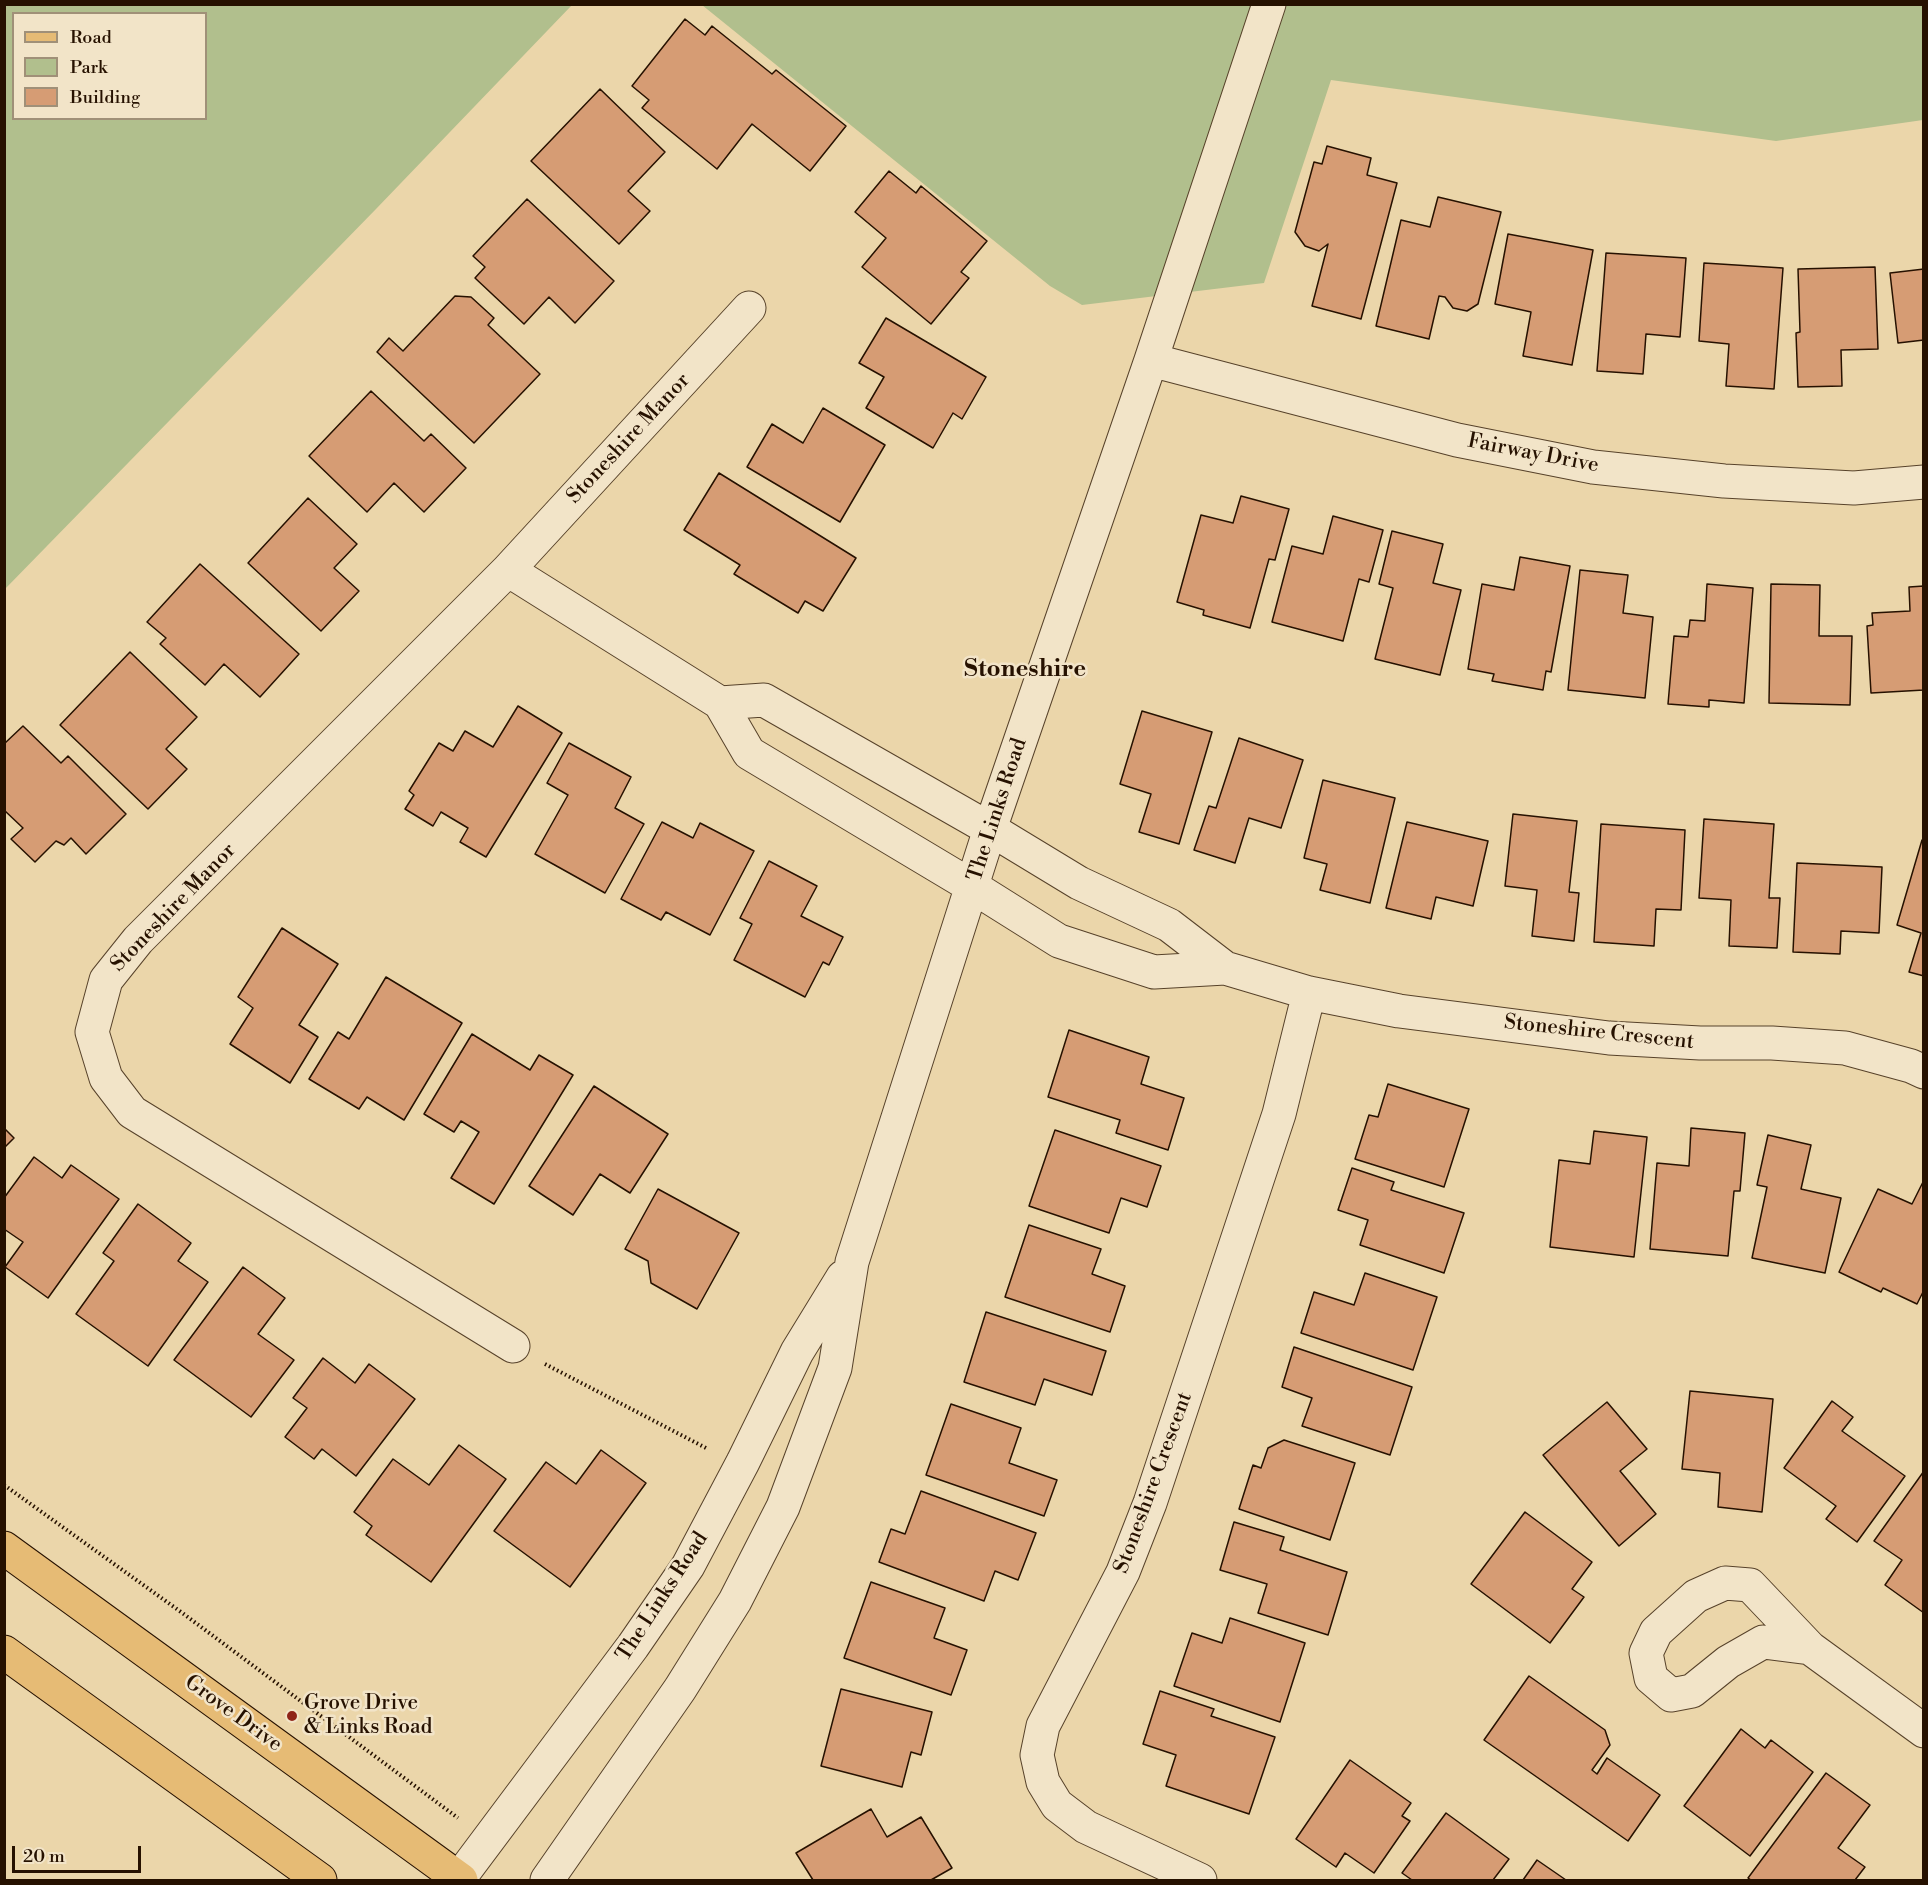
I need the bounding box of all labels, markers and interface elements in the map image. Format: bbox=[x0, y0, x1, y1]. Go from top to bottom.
legend bbox=[12, 12, 207, 120]
text: Road bbox=[70, 26, 112, 49]
text: Park bbox=[70, 56, 107, 79]
text: Building bbox=[70, 86, 140, 109]
street label: Stoneshire Manor bbox=[562, 369, 696, 509]
street label: Fairway Drive bbox=[1465, 429, 1601, 479]
district label: Stoneshire bbox=[964, 656, 1086, 684]
street label: The Links Road bbox=[963, 735, 1033, 885]
street label: Stoneshire Manor bbox=[106, 838, 242, 978]
street label: Stoneshire Crescent bbox=[1503, 1010, 1695, 1056]
street label: Stoneshire Crescent bbox=[1110, 1389, 1198, 1577]
street label: The Links Road bbox=[612, 1528, 714, 1666]
street label: Grove Drive bbox=[179, 1670, 287, 1758]
place label: Grove Drive & Links Road bbox=[304, 1691, 432, 1741]
marker: Grove Drive & Links Road bbox=[285, 1709, 299, 1723]
scale bar bbox=[15, 1834, 144, 1872]
text: 20 m bbox=[23, 1845, 65, 1868]

